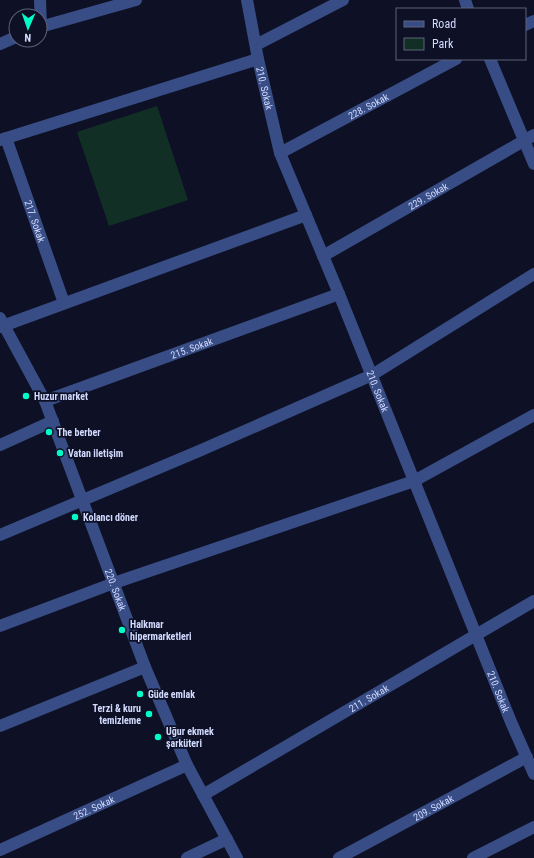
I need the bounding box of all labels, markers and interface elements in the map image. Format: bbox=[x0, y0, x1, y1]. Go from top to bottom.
north arrow bbox=[8, 8, 48, 48]
legend bbox=[396, 8, 526, 60]
text: Road bbox=[432, 17, 456, 31]
text: N bbox=[24, 31, 31, 44]
text: Park bbox=[432, 37, 454, 51]
street label: 210. Sokak bbox=[254, 66, 275, 111]
street label: 228. Sokak bbox=[346, 90, 391, 121]
street label: 229. Sokak bbox=[406, 180, 450, 211]
street label: 217. Sokak bbox=[23, 199, 48, 244]
street label: 215. Sokak bbox=[169, 335, 215, 360]
street label: 210. Sokak bbox=[365, 369, 391, 414]
marker: Huzur market bbox=[21, 391, 31, 401]
place label: Huzur market bbox=[34, 391, 88, 402]
marker: The berber bbox=[44, 427, 54, 437]
place label: The berber bbox=[57, 427, 101, 438]
marker: Vatan iletişim bbox=[55, 448, 65, 458]
place label: Vatan iletişim bbox=[68, 448, 123, 459]
marker: Kolancı döner bbox=[70, 512, 80, 522]
place label: Kolancı döner bbox=[83, 512, 139, 523]
street label: 220. Sokak bbox=[103, 567, 129, 613]
place label: Halkmar hipermarketleri bbox=[130, 619, 192, 642]
marker: Halkmar hipermarketleri bbox=[117, 625, 127, 635]
street label: 210. Sokak bbox=[486, 669, 512, 715]
street label: 211. Sokak bbox=[347, 682, 391, 714]
marker: Güde emlak bbox=[135, 689, 145, 699]
place label: Güde emlak bbox=[148, 689, 195, 700]
place label: Terzi & kuru temizleme bbox=[93, 703, 141, 726]
marker: Terzi & kuru temizleme bbox=[144, 709, 154, 719]
place label: Uğur ekmek şarküteri bbox=[166, 726, 214, 749]
marker: Uğur ekmek şarküteri bbox=[153, 732, 163, 742]
street label: 209. Sokak bbox=[411, 792, 456, 823]
street label: 252. Sokak bbox=[72, 793, 116, 821]

